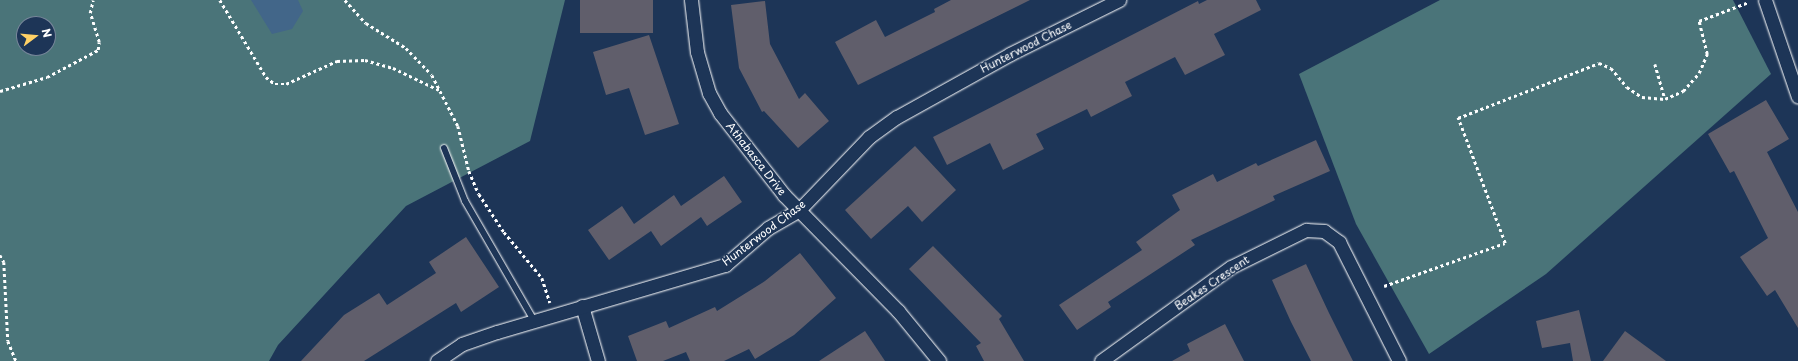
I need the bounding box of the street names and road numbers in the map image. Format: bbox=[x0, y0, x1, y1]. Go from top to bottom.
street label: Hunterwood Chase bbox=[978, 18, 1074, 76]
street label: Athabasca Drive bbox=[723, 120, 789, 198]
street label: Hunterwood Chase bbox=[720, 197, 808, 269]
street label: Beakes Crescent bbox=[1172, 253, 1252, 313]

